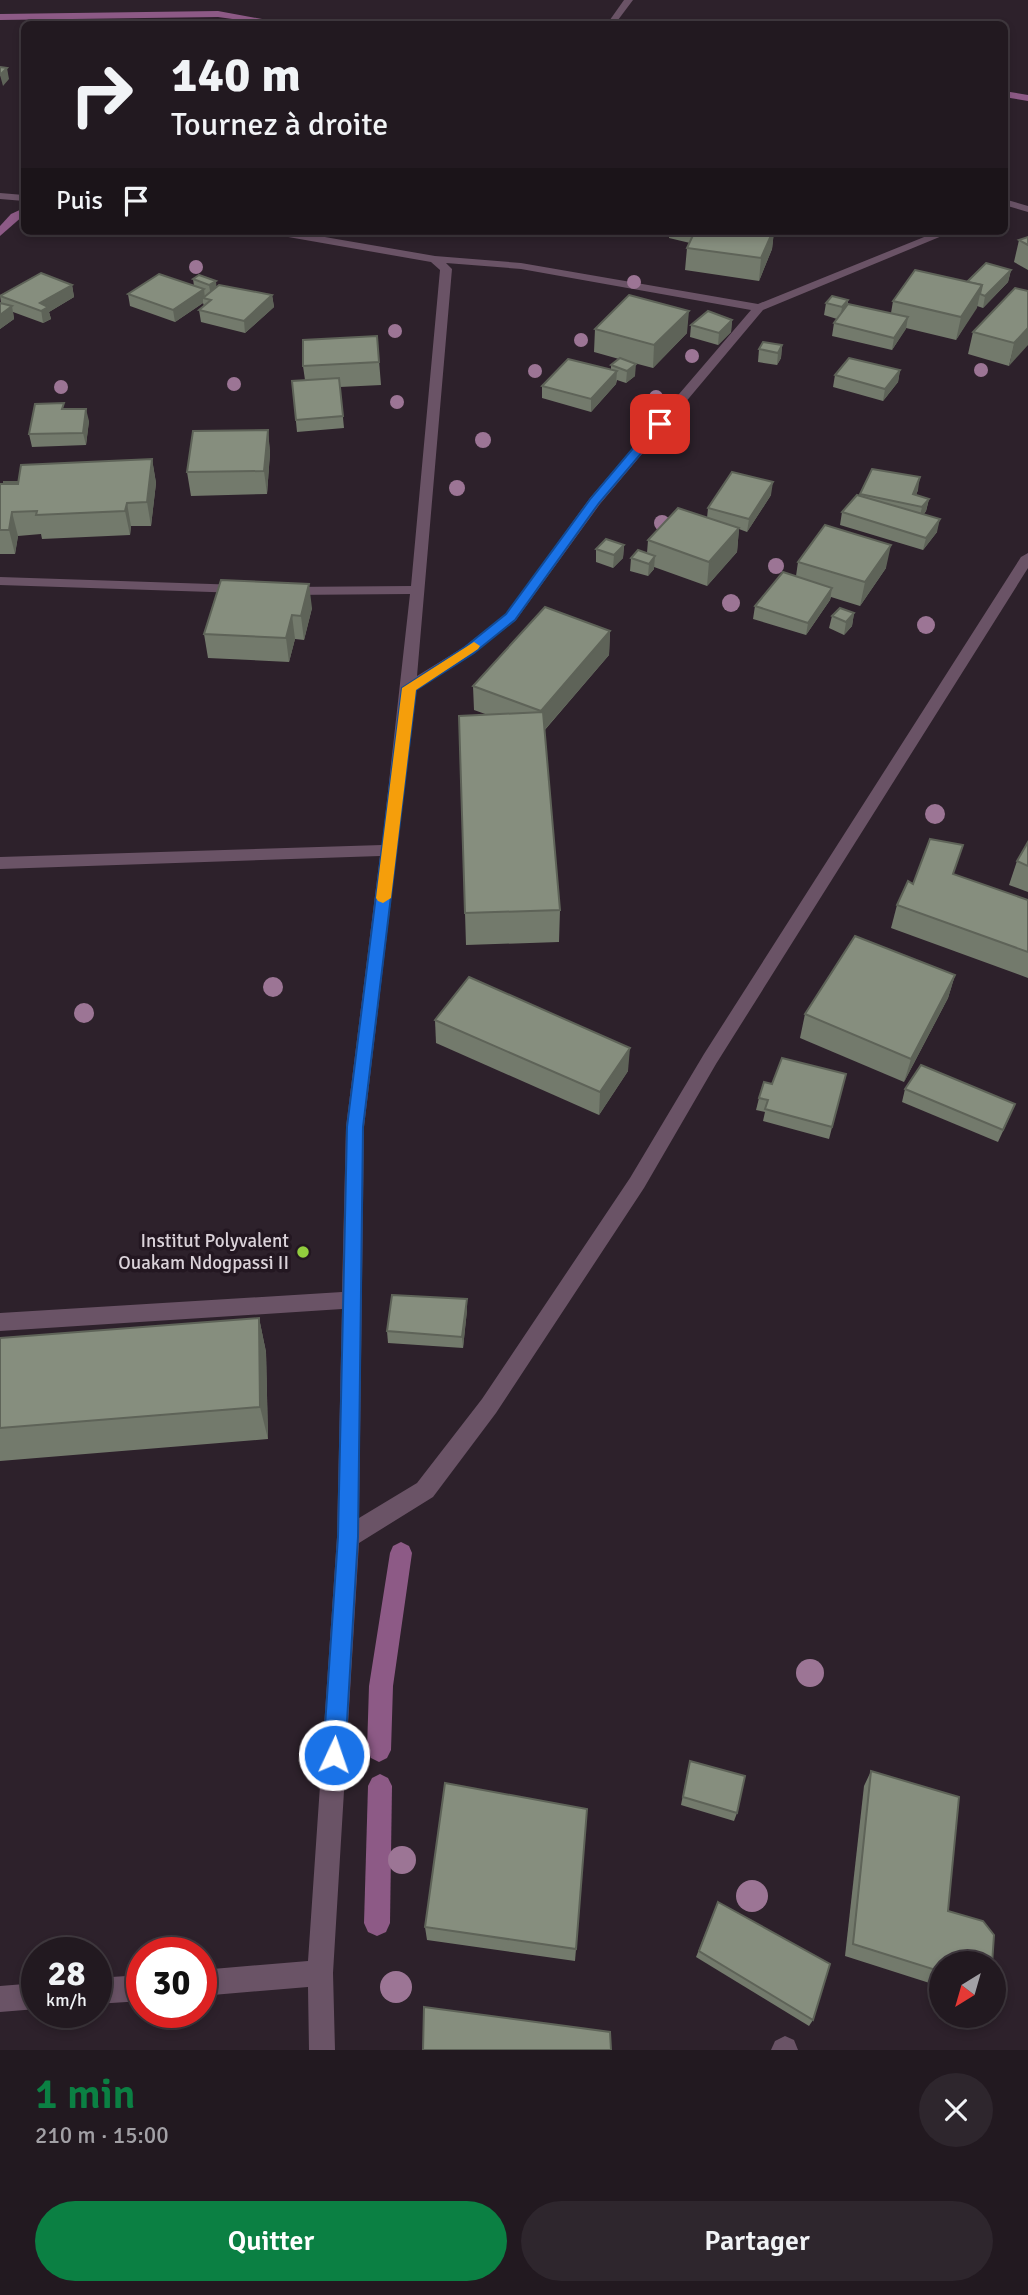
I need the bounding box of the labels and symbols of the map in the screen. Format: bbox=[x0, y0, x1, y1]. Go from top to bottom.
pin bbox=[630, 394, 690, 454]
place label: Institut Polyvalent Ouakam Ndogpassi II bbox=[118, 1229, 289, 1275]
marker: Institut Polyvalent Ouakam Ndogpassi II bbox=[295, 1244, 311, 1260]
position arrow bbox=[297, 1718, 371, 1792]
speed limit sign: 30 bbox=[126, 1937, 217, 2028]
north arrow bbox=[929, 1951, 1006, 2028]

